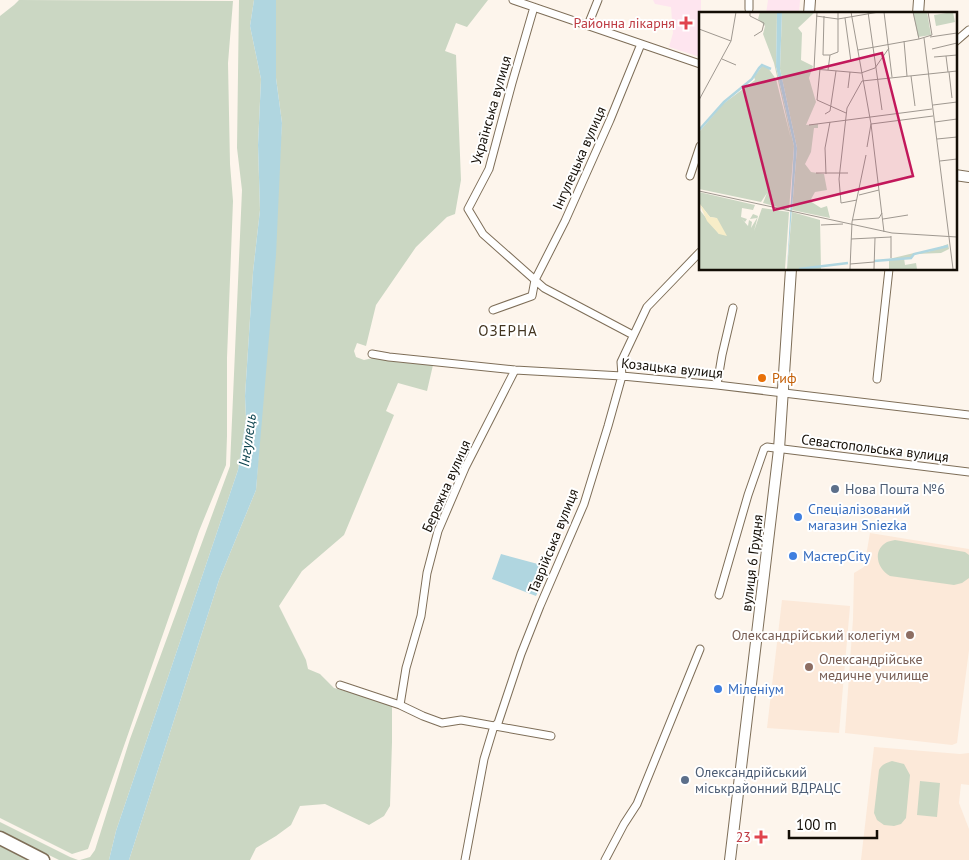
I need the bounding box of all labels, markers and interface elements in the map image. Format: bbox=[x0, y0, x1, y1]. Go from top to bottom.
inset map bbox=[699, 12, 956, 270]
place label: Районна лікарня bbox=[574, 14, 675, 32]
marker: Районна лікарня bbox=[679, 16, 693, 30]
street label: Українська вулиця bbox=[467, 54, 515, 166]
street label: Інгулецька вулиця bbox=[548, 104, 610, 212]
district label: ОЗЕРНА bbox=[478, 321, 538, 340]
street label: Козацька вулиця bbox=[620, 354, 724, 382]
place label: Риф bbox=[772, 369, 797, 387]
marker: Риф bbox=[756, 372, 768, 384]
water label: Інгулець bbox=[234, 412, 260, 468]
street label: Севастопольська вулиця bbox=[800, 430, 950, 466]
street label: Бережна вулиця bbox=[418, 437, 474, 535]
place label: Нова Пошта №6 bbox=[845, 480, 945, 498]
marker: Нова Пошта №6 bbox=[829, 483, 841, 495]
street label: Таврійська вулиця bbox=[524, 486, 582, 596]
place label: Спеціалізований магазин Sniezka bbox=[808, 500, 910, 534]
marker: Спеціалізований магазин Sniezka bbox=[792, 511, 804, 523]
street label: вулиця 6 Грудня bbox=[737, 513, 767, 613]
place label: МастерCity bbox=[803, 547, 871, 565]
marker: МастерCity bbox=[787, 550, 799, 562]
place label: Олександрійський колегіум bbox=[732, 626, 900, 644]
marker: Олександрійський колегіум bbox=[904, 629, 916, 641]
place label: Олександрійське медичне училище bbox=[819, 650, 929, 684]
marker: Олександрійське медичне училище bbox=[803, 661, 815, 673]
place label: Міленіум bbox=[728, 680, 784, 698]
marker: Міленіум bbox=[712, 683, 724, 695]
place label: Олександрійський міськрайонний ВДРАЦС bbox=[695, 763, 841, 797]
marker: Олександрійський міськрайонний ВДРАЦС bbox=[679, 774, 691, 786]
scale bar bbox=[789, 808, 876, 840]
text: 100 m bbox=[796, 815, 837, 834]
place label: 23 bbox=[736, 828, 751, 846]
marker: 23 bbox=[755, 831, 767, 843]

